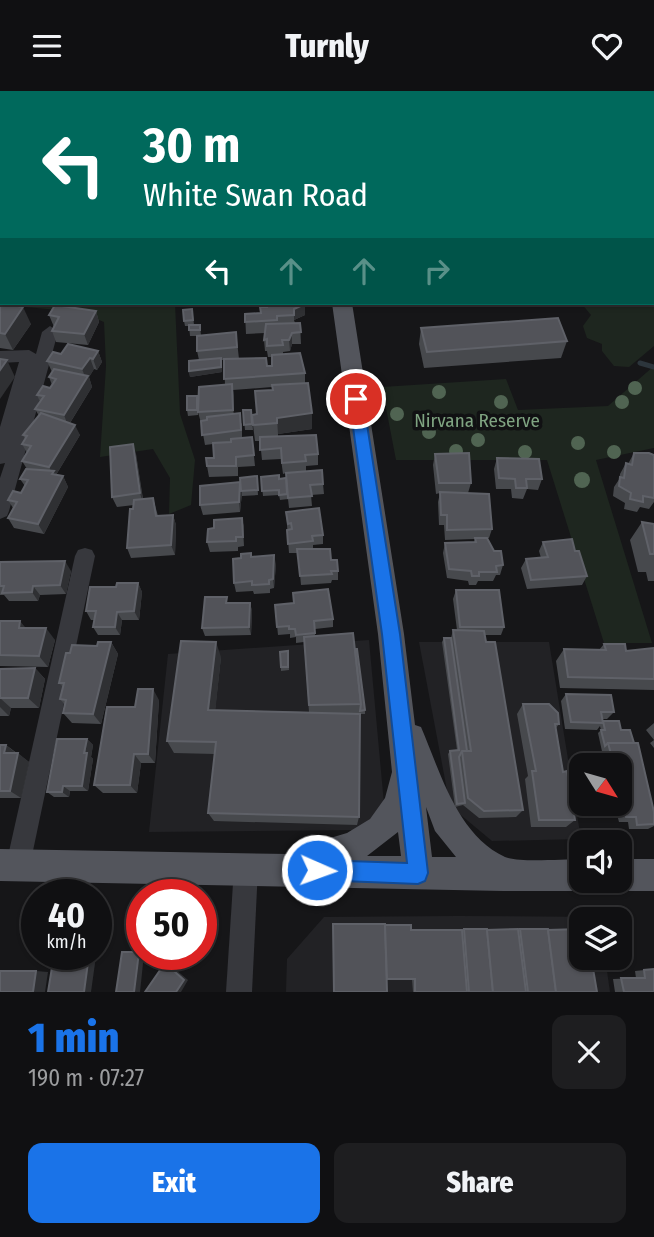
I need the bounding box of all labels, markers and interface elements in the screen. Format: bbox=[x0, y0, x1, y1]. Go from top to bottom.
icon: menu bbox=[28, 27, 66, 65]
text: Turnly bbox=[285, 27, 369, 65]
icon: heart bbox=[588, 27, 626, 65]
text: 30 m bbox=[143, 116, 241, 175]
icon: left bbox=[28, 119, 119, 210]
text: White Swan Road bbox=[143, 176, 368, 214]
icon: left bbox=[199, 252, 237, 290]
icon: ahead bbox=[272, 252, 310, 290]
icon: ahead bbox=[345, 252, 383, 290]
icon: right bbox=[418, 252, 456, 290]
pin bbox=[326, 369, 386, 429]
icon: arrive bbox=[337, 380, 375, 418]
park label: Nirvana Reserve bbox=[414, 409, 540, 432]
north arrow bbox=[569, 753, 632, 815]
map controls bbox=[569, 753, 632, 970]
button: sound bbox=[569, 830, 632, 893]
position arrow bbox=[280, 833, 354, 907]
speed limit sign: 50 bbox=[126, 879, 217, 970]
text: 40 bbox=[48, 894, 85, 936]
button: layers bbox=[569, 907, 632, 970]
text: km/h bbox=[46, 931, 87, 953]
text: 1 min bbox=[28, 1013, 119, 1063]
button: close bbox=[552, 1015, 626, 1089]
text: 190 m · 07:27 bbox=[28, 1064, 144, 1092]
button: Exit bbox=[28, 1143, 320, 1223]
button: Share bbox=[334, 1143, 626, 1223]

